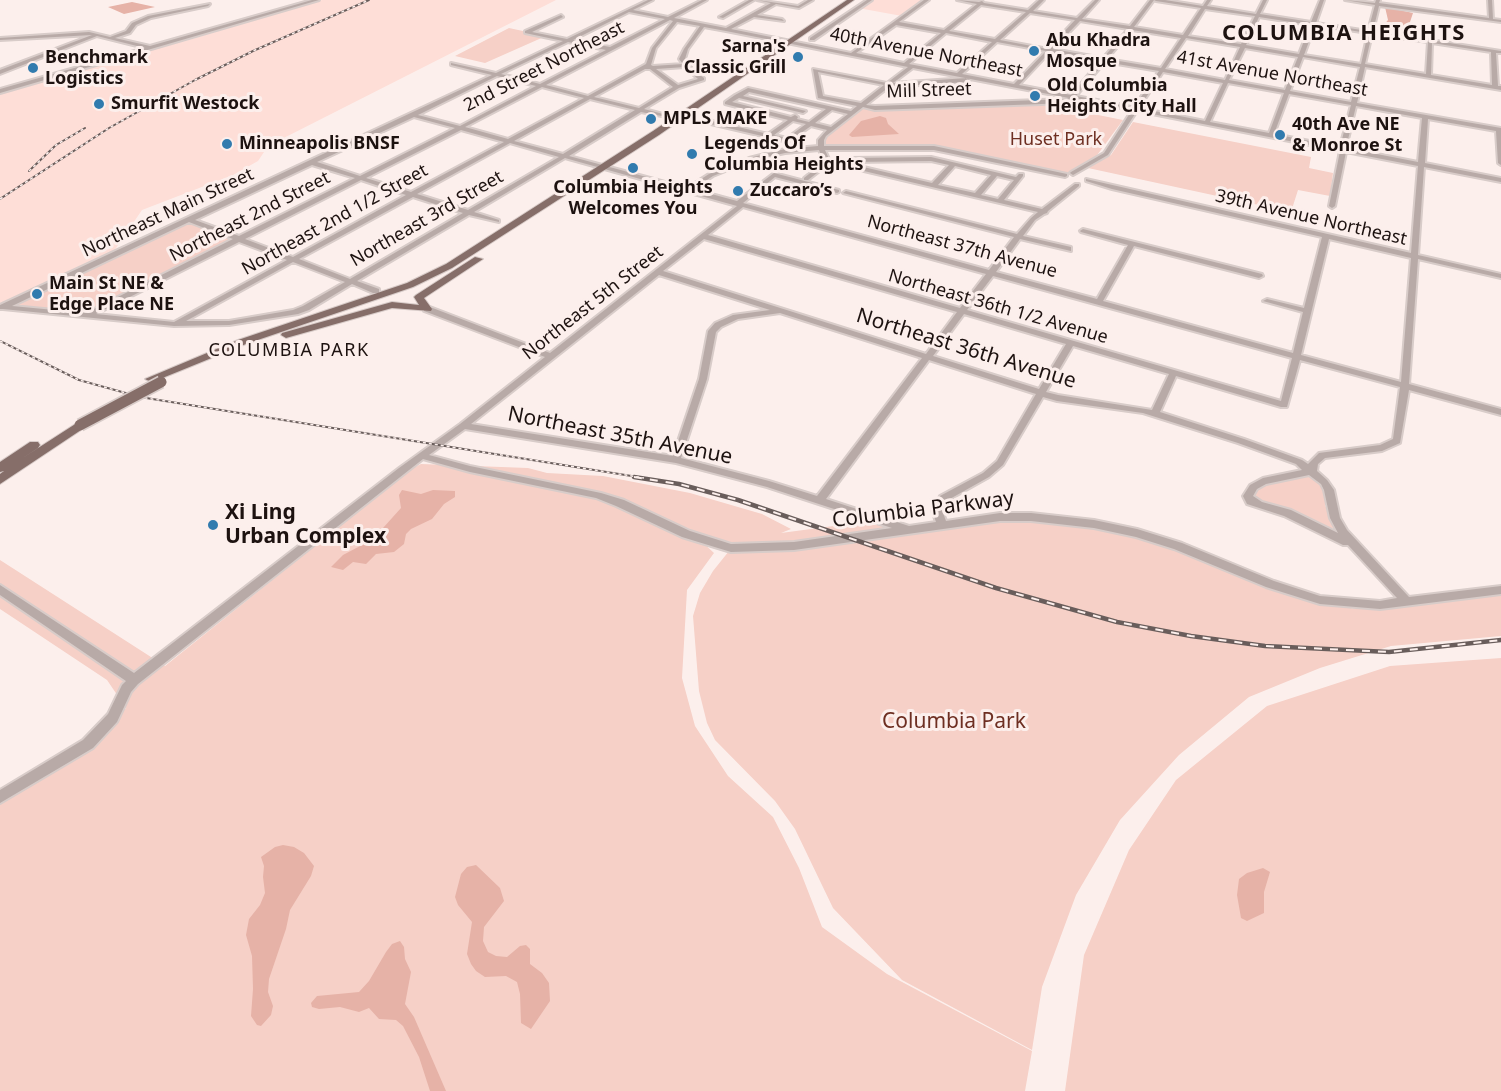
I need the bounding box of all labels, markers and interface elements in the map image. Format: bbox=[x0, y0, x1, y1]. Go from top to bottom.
street label: 2nd Street Northeast bbox=[460, 17, 628, 117]
district label: COLUMBIA HEIGHTS bbox=[1222, 21, 1466, 47]
street label: 40th Avenue Northeast bbox=[828, 24, 1024, 82]
place label: Abu Khadra Mosque bbox=[1046, 30, 1150, 72]
place label: Sarna's Classic Grill bbox=[684, 36, 786, 78]
marker: Abu Khadra Mosque bbox=[1027, 44, 1041, 58]
place label: Benchmark Logistics bbox=[45, 47, 148, 90]
street label: 41st Avenue Northeast bbox=[1175, 47, 1369, 101]
marker: Sarna's Classic Grill bbox=[791, 50, 805, 64]
marker: Benchmark Logistics bbox=[26, 61, 40, 75]
place label: Old Columbia Heights City Hall bbox=[1047, 75, 1196, 118]
street label: Mill Street bbox=[886, 79, 972, 103]
marker: Old Columbia Heights City Hall bbox=[1028, 89, 1042, 103]
place label: Smurfit Westock bbox=[111, 93, 259, 115]
marker: Smurfit Westock bbox=[92, 97, 106, 111]
place label: MPLS MAKE bbox=[663, 108, 767, 130]
marker: MPLS MAKE bbox=[644, 112, 658, 126]
place label: 40th Ave NE & Monroe St bbox=[1292, 114, 1402, 156]
marker: 40th Ave NE & Monroe St bbox=[1273, 128, 1287, 142]
park label: Huset Park bbox=[1010, 129, 1102, 151]
place label: Minneapolis BNSF bbox=[239, 133, 400, 155]
place label: Legends Of Columbia Heights bbox=[704, 133, 863, 176]
marker: Minneapolis BNSF bbox=[220, 137, 234, 151]
marker: Legends Of Columbia Heights bbox=[685, 147, 699, 161]
street label: Northeast 2nd 1/2 Street bbox=[238, 160, 432, 280]
marker: Columbia Heights Welcomes You bbox=[626, 161, 640, 175]
street label: Northeast Main Street bbox=[79, 164, 257, 262]
street label: Northeast 3rd Street bbox=[347, 166, 507, 272]
street label: Northeast 2nd Street bbox=[166, 167, 334, 267]
place label: Columbia Heights Welcomes You bbox=[553, 177, 713, 219]
place label: Zuccaro’s bbox=[750, 180, 833, 202]
marker: Zuccaro’s bbox=[731, 184, 745, 198]
street label: 39th Avenue Northeast bbox=[1213, 185, 1409, 251]
street label: Northeast 37th Avenue bbox=[865, 211, 1059, 283]
street label: Northeast 5th Street bbox=[518, 241, 668, 365]
street label: Northeast 36th 1/2 Avenue bbox=[886, 265, 1110, 349]
place label: Main St NE & Edge Place NE bbox=[49, 273, 174, 316]
marker: Main St NE & Edge Place NE bbox=[30, 287, 44, 301]
street label: Northeast 36th Avenue bbox=[853, 304, 1079, 394]
district label: COLUMBIA PARK bbox=[208, 340, 370, 362]
street label: Northeast 35th Avenue bbox=[505, 402, 735, 470]
street label: Columbia Parkway bbox=[831, 486, 1015, 534]
place label: Xi Ling Urban Complex bbox=[225, 500, 386, 550]
marker: Xi Ling Urban Complex bbox=[206, 518, 220, 532]
park label: Columbia Park bbox=[882, 709, 1026, 735]

